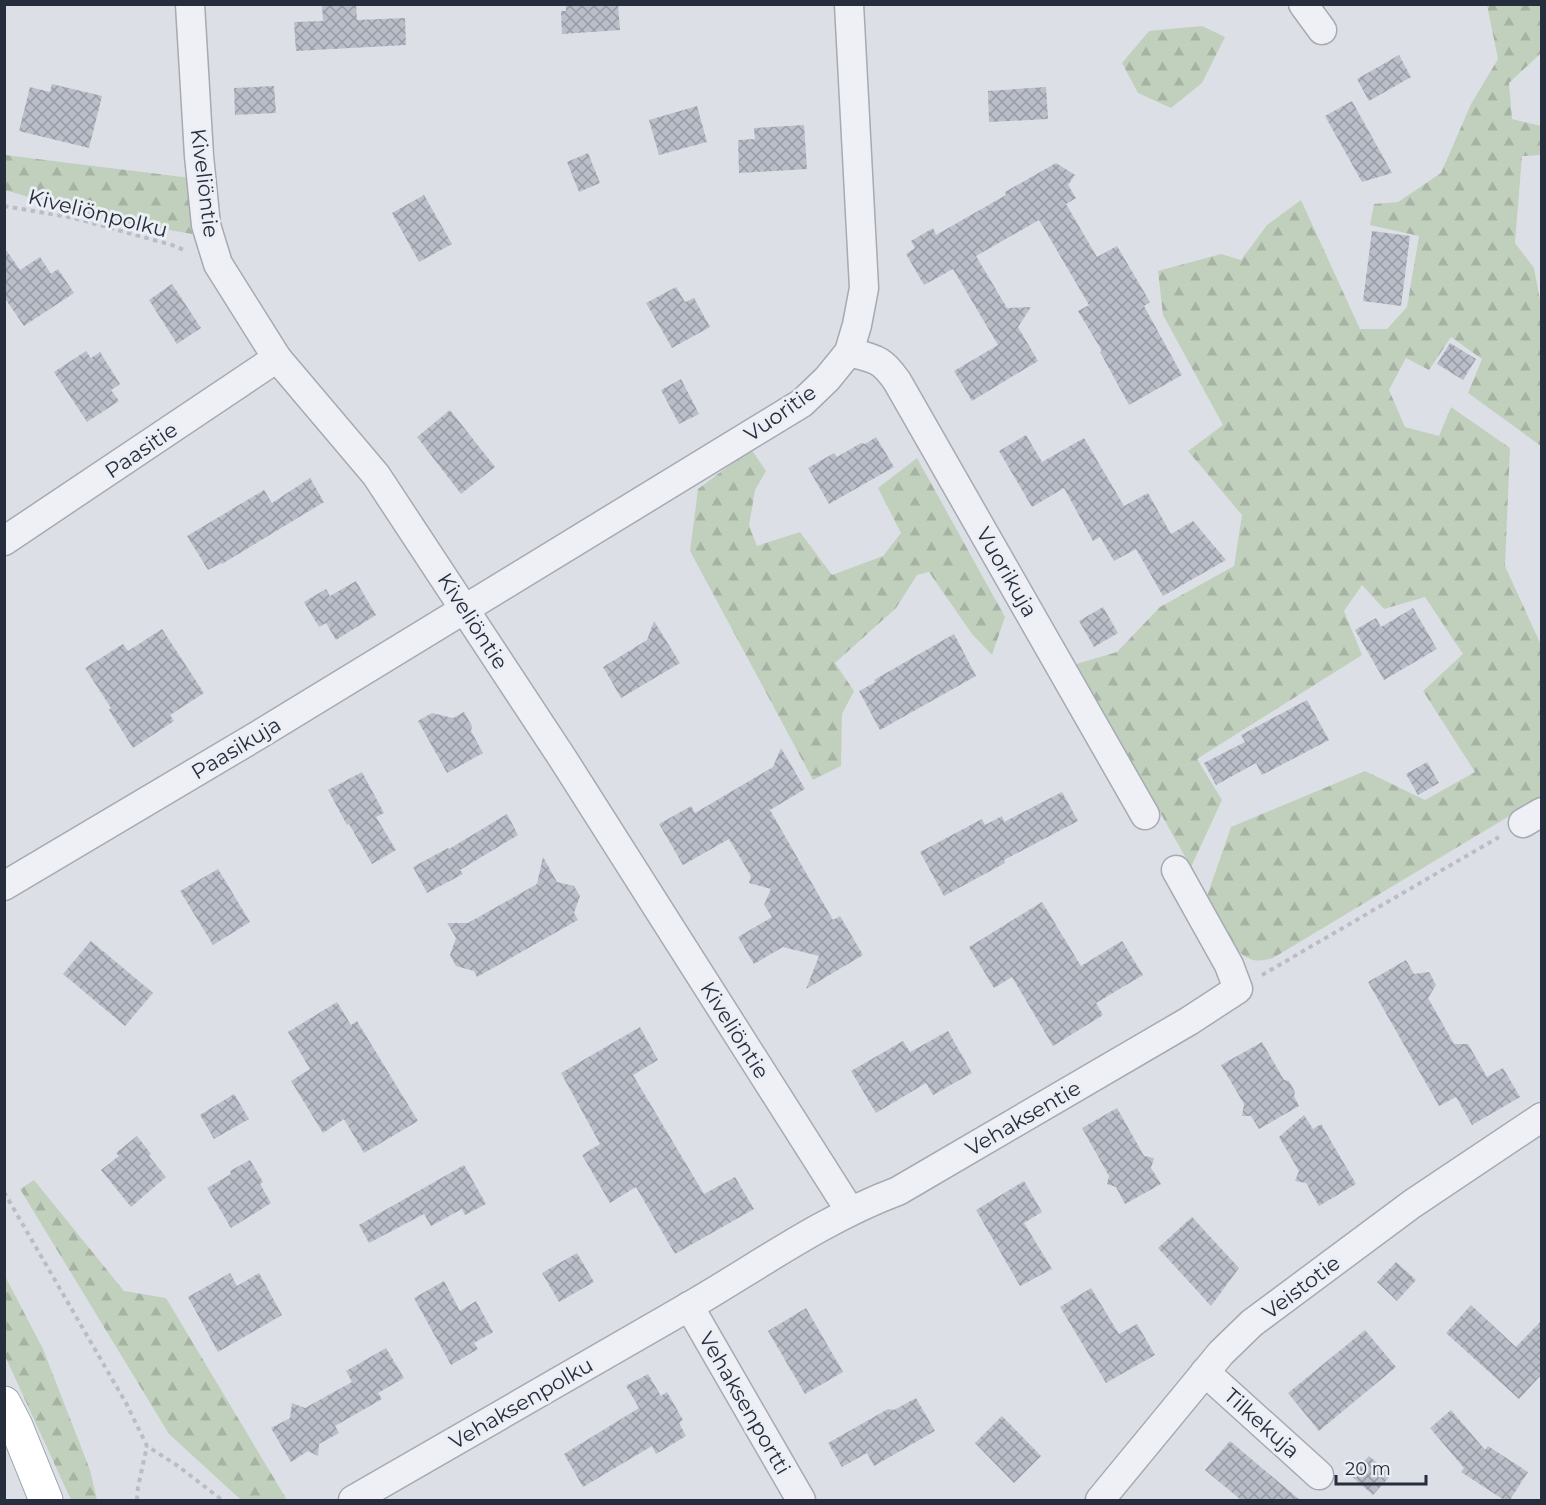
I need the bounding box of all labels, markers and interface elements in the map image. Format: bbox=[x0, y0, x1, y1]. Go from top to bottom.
street label: Kiveliöntie bbox=[186, 127, 224, 239]
street label: Kiveliönpolku bbox=[26, 184, 170, 242]
street label: Vuoritie bbox=[739, 379, 821, 447]
street label: Paasitie bbox=[100, 417, 182, 483]
street label: Vuorikuja bbox=[971, 523, 1043, 621]
street label: Kiveliöntie bbox=[433, 568, 513, 674]
street label: Paasikuja bbox=[187, 712, 285, 784]
street label: Kiveliöntie bbox=[695, 977, 775, 1083]
street label: Vehaksentie bbox=[961, 1075, 1085, 1161]
street label: Veistotie bbox=[1257, 1250, 1345, 1324]
street label: Vehaksenportti bbox=[694, 1327, 796, 1479]
street label: Vehaksenpolku bbox=[445, 1352, 597, 1454]
street label: Tilkekuja bbox=[1219, 1383, 1305, 1463]
scale bar bbox=[1336, 1448, 1426, 1486]
text: 20 m bbox=[1345, 1458, 1391, 1480]

